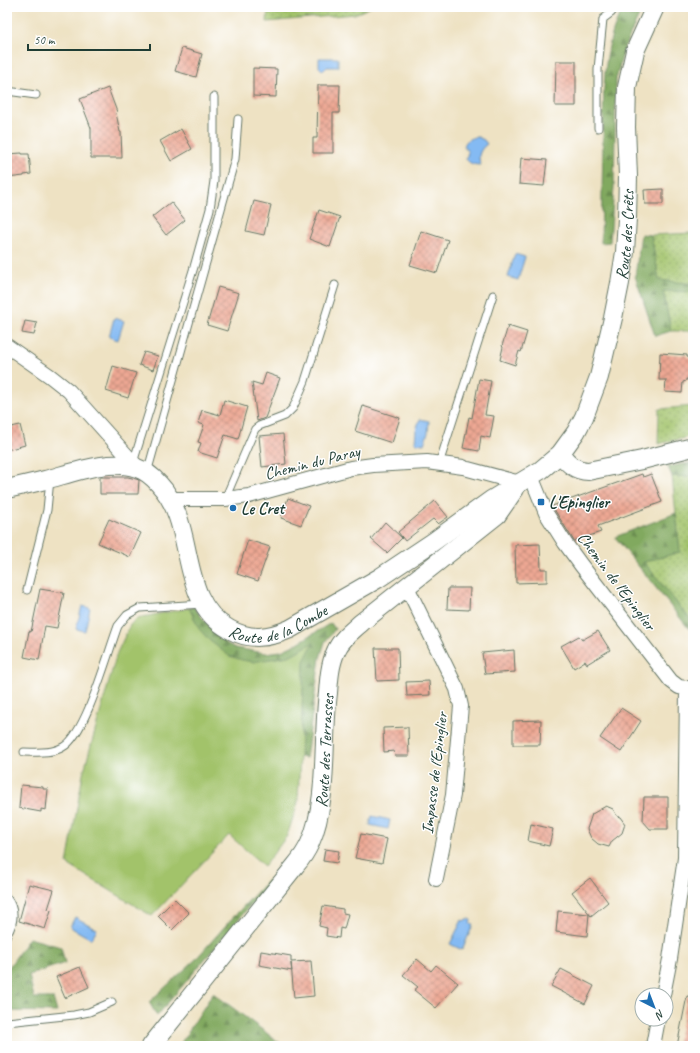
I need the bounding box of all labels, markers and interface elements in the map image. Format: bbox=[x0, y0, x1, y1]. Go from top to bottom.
scale bar bbox=[28, 26, 150, 52]
text: 50 m bbox=[34, 32, 56, 48]
street label: Route des Crêts bbox=[611, 188, 639, 281]
street label: Chemin du Paray bbox=[262, 440, 363, 484]
place label: L'Epinglier bbox=[549, 492, 611, 513]
marker: L'Epinglier bbox=[536, 497, 546, 507]
place label: Le Cret bbox=[241, 498, 286, 519]
marker: Le Cret bbox=[228, 503, 238, 513]
street label: Chemin de l'Epinglier bbox=[573, 528, 662, 636]
street label: Route de la Combe bbox=[225, 599, 332, 648]
street label: Route des Terrasses bbox=[310, 692, 339, 809]
street label: Impasse de l'Epinglier bbox=[417, 709, 453, 835]
north arrow bbox=[634, 987, 674, 1027]
text: N bbox=[652, 1007, 668, 1023]

